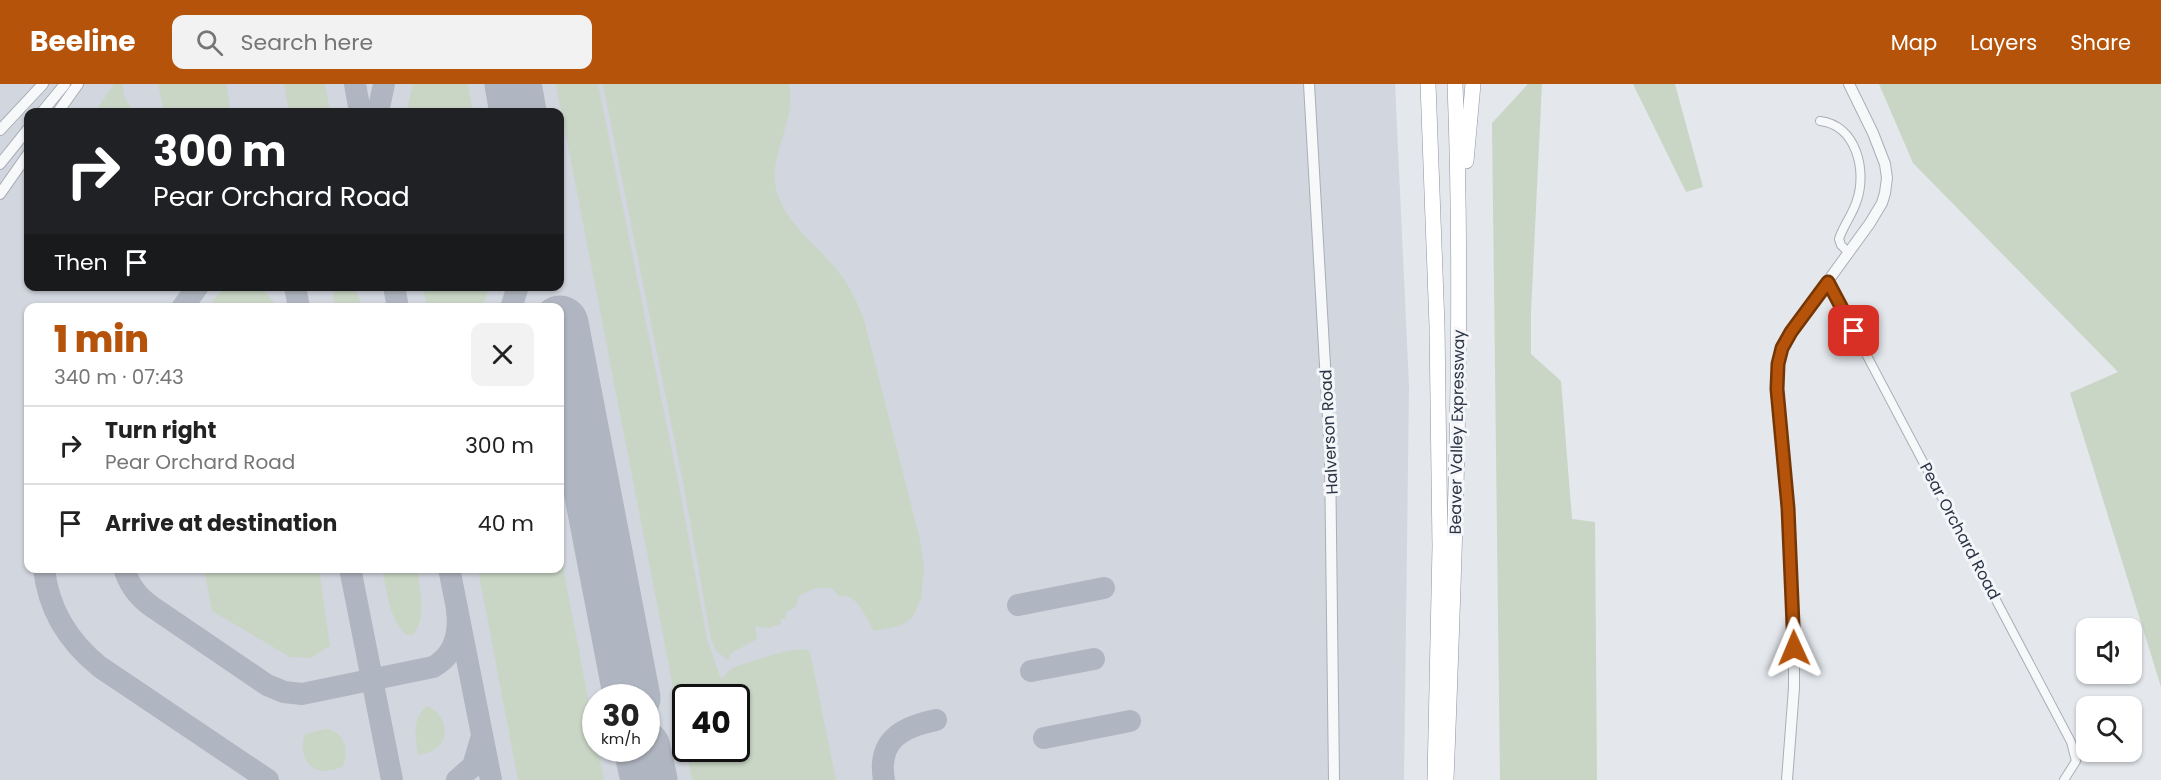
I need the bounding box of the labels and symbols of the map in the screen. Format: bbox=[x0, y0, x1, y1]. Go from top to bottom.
pin bbox=[1828, 305, 1879, 356]
street label: Beaver Valley Expressway bbox=[1444, 330, 1470, 534]
street label: Halverson Road bbox=[1314, 369, 1344, 495]
street label: Pear Orchard Road bbox=[1914, 458, 2006, 604]
position arrow bbox=[1762, 616, 1826, 680]
speed limit sign: 40 bbox=[672, 684, 750, 762]

